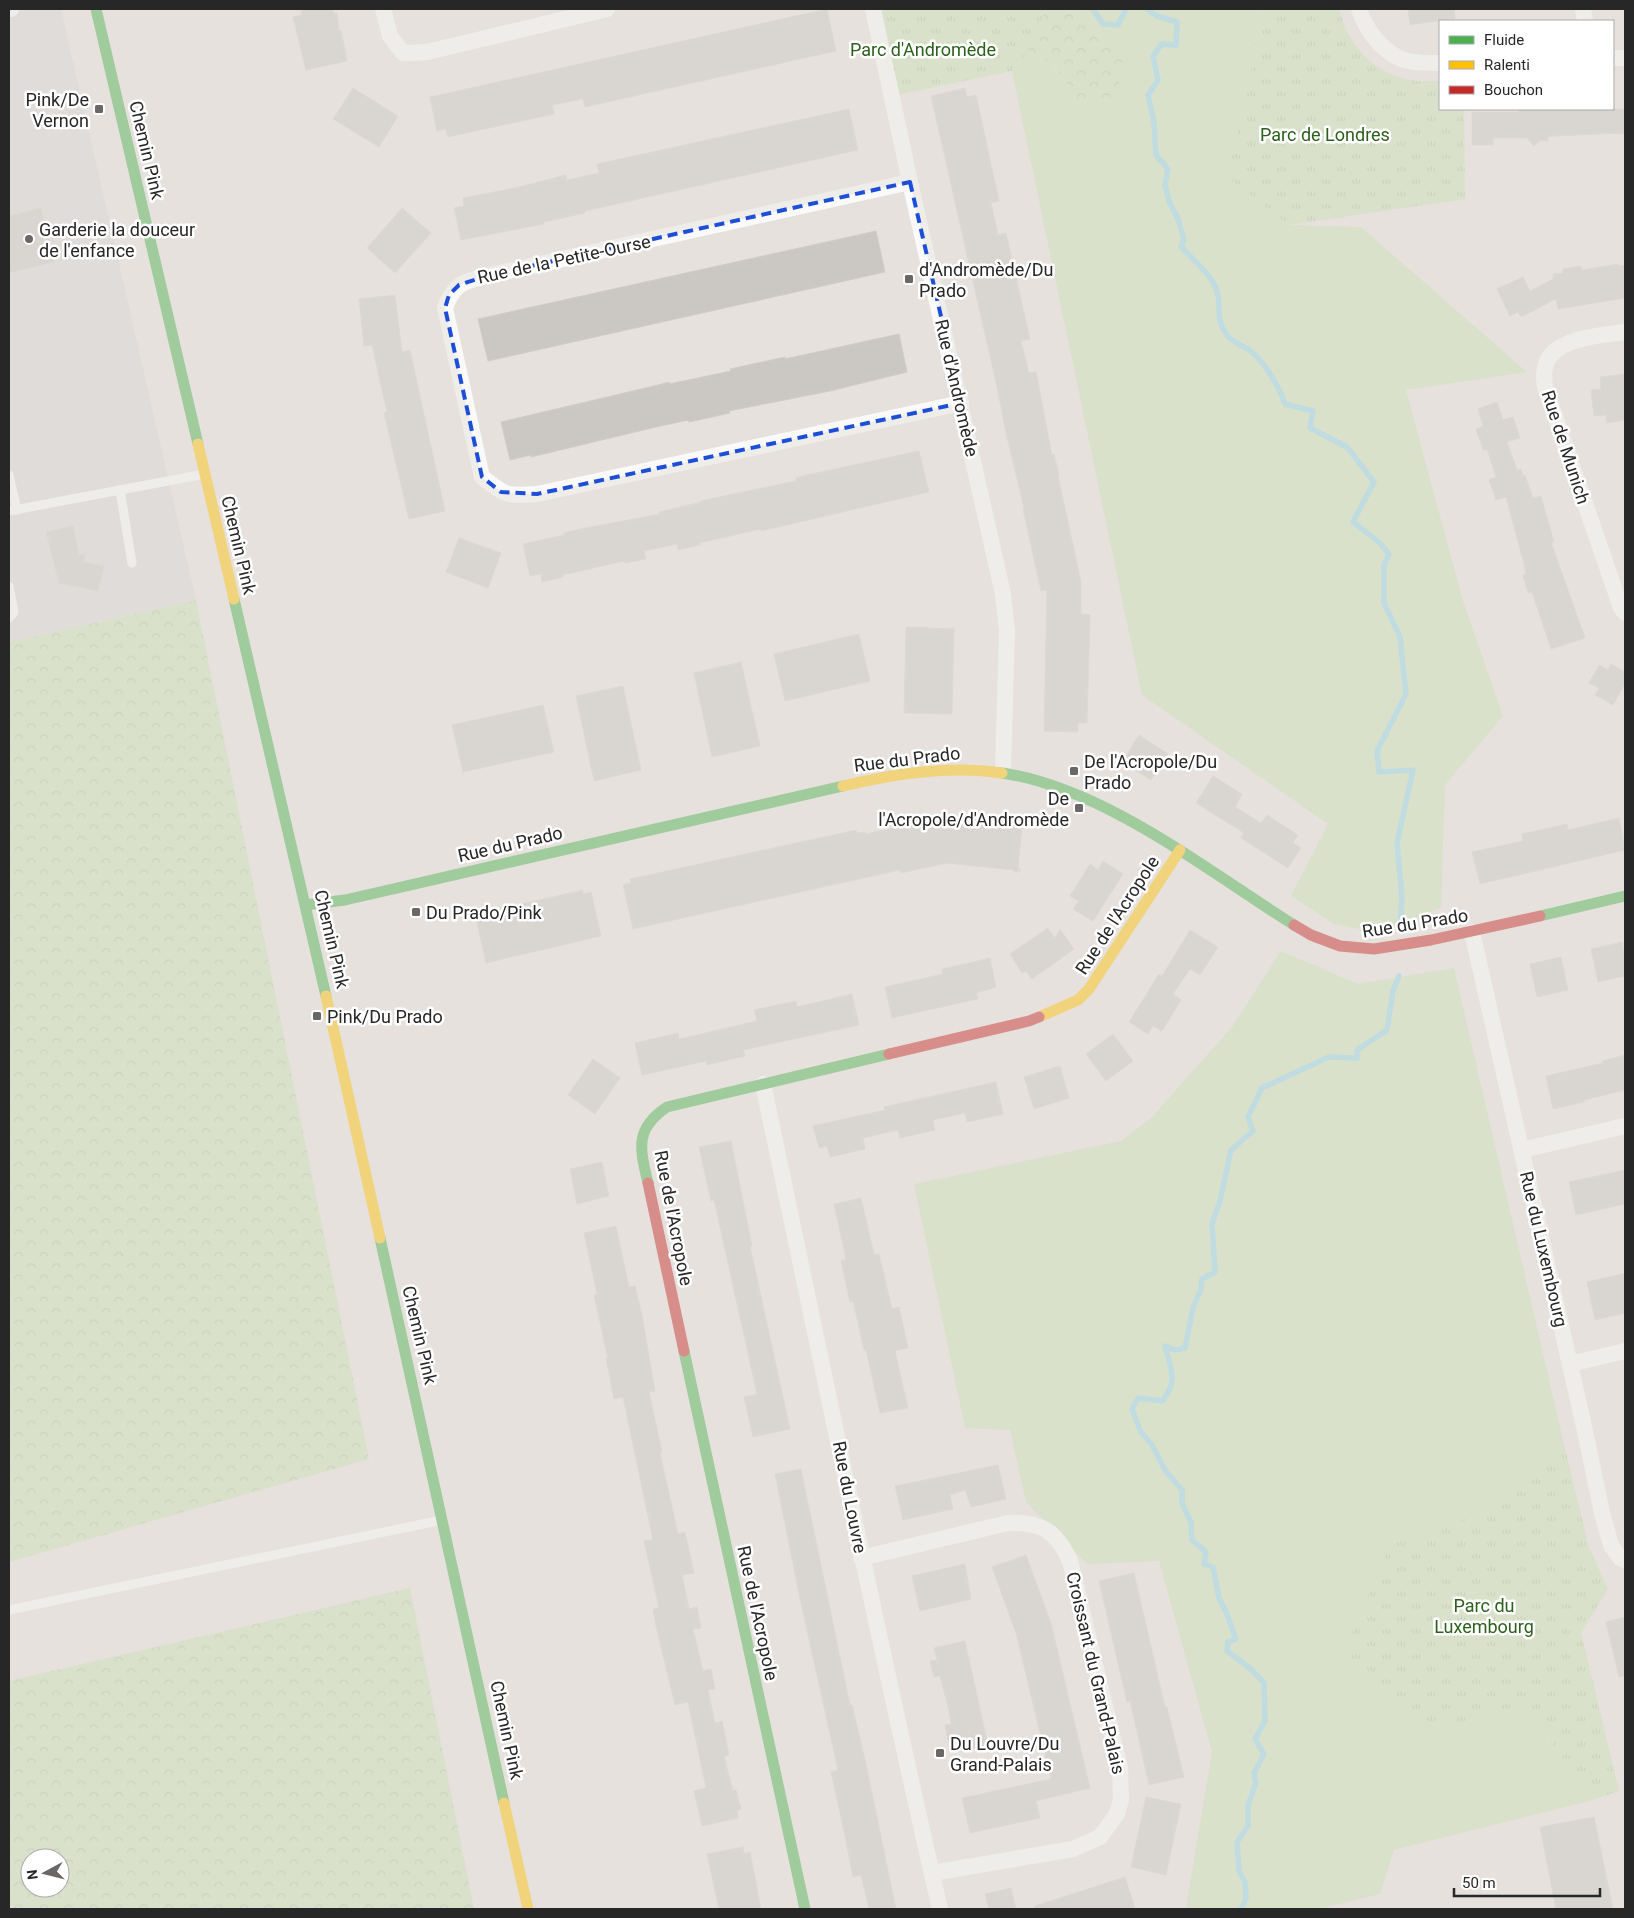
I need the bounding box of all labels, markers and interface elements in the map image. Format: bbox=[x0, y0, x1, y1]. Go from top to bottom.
legend bbox=[1439, 20, 1614, 110]
text: Fluide bbox=[1484, 31, 1524, 49]
park label: Parc d'Andromède bbox=[850, 39, 996, 60]
text: Ralenti bbox=[1484, 56, 1530, 74]
text: Bouchon bbox=[1484, 81, 1543, 99]
place label: Pink/De Vernon bbox=[25, 89, 89, 131]
street label: Chemin Pink bbox=[125, 99, 169, 202]
marker: Pink/De Vernon bbox=[93, 103, 105, 115]
park label: Parc de Londres bbox=[1260, 124, 1390, 145]
place label: Garderie la douceur de l'enfance bbox=[39, 219, 195, 261]
street label: Rue de la Petite-Ourse bbox=[475, 230, 653, 288]
marker: Garderie la douceur de l'enfance bbox=[23, 233, 35, 245]
place label: d'Andromède/Du Prado bbox=[919, 259, 1053, 301]
marker: d'Andromède/Du Prado bbox=[903, 273, 915, 285]
street label: Rue d'Andromède bbox=[931, 317, 983, 459]
street label: Rue de Munich bbox=[1538, 387, 1594, 507]
street label: Chemin Pink bbox=[217, 494, 261, 597]
street label: Rue du Prado bbox=[853, 742, 961, 776]
place label: De l'Acropole/Du Prado bbox=[1084, 751, 1217, 793]
marker: De l'Acropole/Du Prado bbox=[1068, 765, 1080, 777]
place label: De l'Acropole/d'Andromède bbox=[878, 788, 1069, 830]
marker: De l'Acropole/d'Andromède bbox=[1073, 802, 1085, 814]
street label: Rue du Prado bbox=[456, 822, 564, 866]
street label: Rue de l'Acropole bbox=[1071, 852, 1163, 978]
street label: Chemin Pink bbox=[310, 888, 354, 991]
place label: Du Prado/Pink bbox=[426, 902, 543, 923]
street label: Rue du Prado bbox=[1361, 904, 1469, 942]
marker: Du Prado/Pink bbox=[410, 906, 422, 918]
place label: Pink/Du Prado bbox=[327, 1006, 443, 1027]
marker: Pink/Du Prado bbox=[311, 1010, 323, 1022]
street label: Rue de l'Acropole bbox=[651, 1149, 697, 1287]
street label: Rue du Luxembourg bbox=[1516, 1169, 1572, 1329]
street label: Chemin Pink bbox=[398, 1284, 442, 1387]
street label: Rue du Louvre bbox=[829, 1439, 871, 1555]
street label: Rue de l'Acropole bbox=[733, 1544, 783, 1682]
street label: Croissant du Grand-Palais bbox=[1062, 1570, 1130, 1776]
park label: Parc du Luxembourg bbox=[1434, 1595, 1534, 1637]
street label: Chemin Pink bbox=[486, 1679, 528, 1782]
place label: Du Louvre/Du Grand-Palais bbox=[950, 1733, 1059, 1775]
marker: Du Louvre/Du Grand-Palais bbox=[934, 1747, 946, 1759]
north arrow bbox=[20, 1848, 70, 1898]
scale bar bbox=[1454, 1866, 1600, 1898]
text: N bbox=[24, 1869, 41, 1880]
text: 50 m bbox=[1462, 1874, 1496, 1892]

